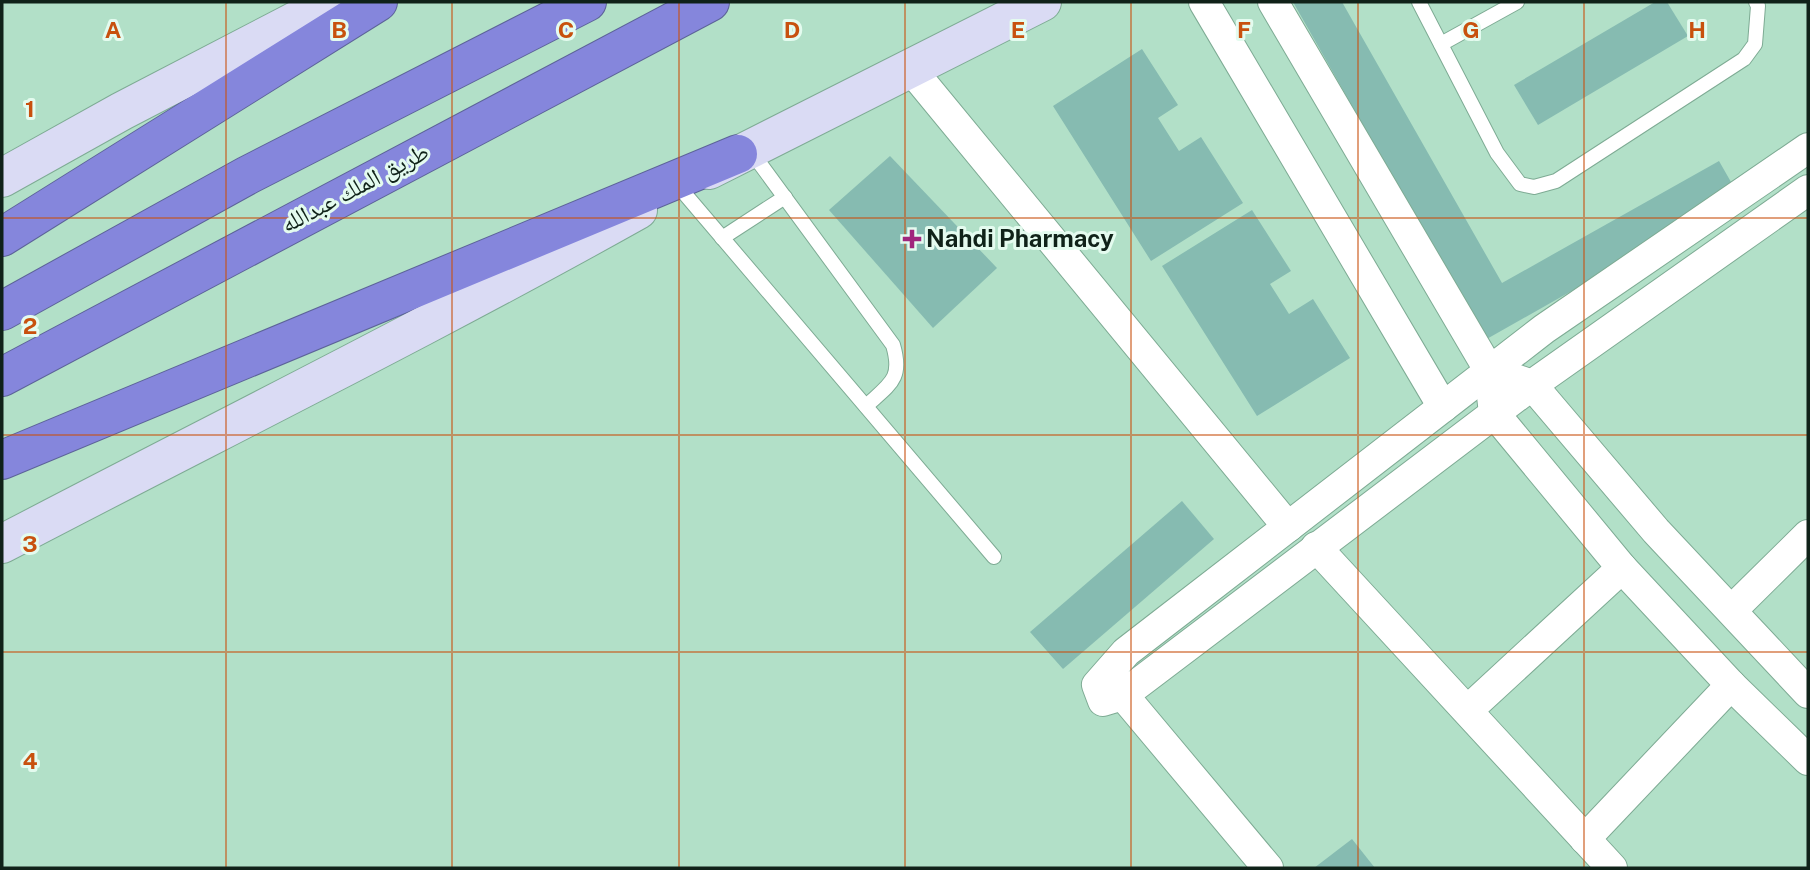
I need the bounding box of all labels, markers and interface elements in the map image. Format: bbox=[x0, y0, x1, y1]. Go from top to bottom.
text: A bbox=[105, 16, 122, 43]
text: B bbox=[331, 16, 347, 43]
text: C bbox=[558, 16, 574, 43]
text: D bbox=[784, 16, 800, 43]
text: E bbox=[1011, 16, 1025, 43]
text: F bbox=[1237, 16, 1251, 43]
text: G bbox=[1462, 16, 1480, 43]
text: H bbox=[1688, 16, 1706, 43]
text: 1 bbox=[25, 95, 35, 122]
street label: طريق الملك عبدالله bbox=[276, 136, 434, 239]
place label: Nahdi Pharmacy bbox=[926, 224, 1114, 252]
marker: Nahdi Pharmacy bbox=[904, 231, 920, 247]
text: 2 bbox=[23, 312, 37, 339]
text: 3 bbox=[22, 530, 38, 557]
text: 4 bbox=[22, 747, 38, 774]

